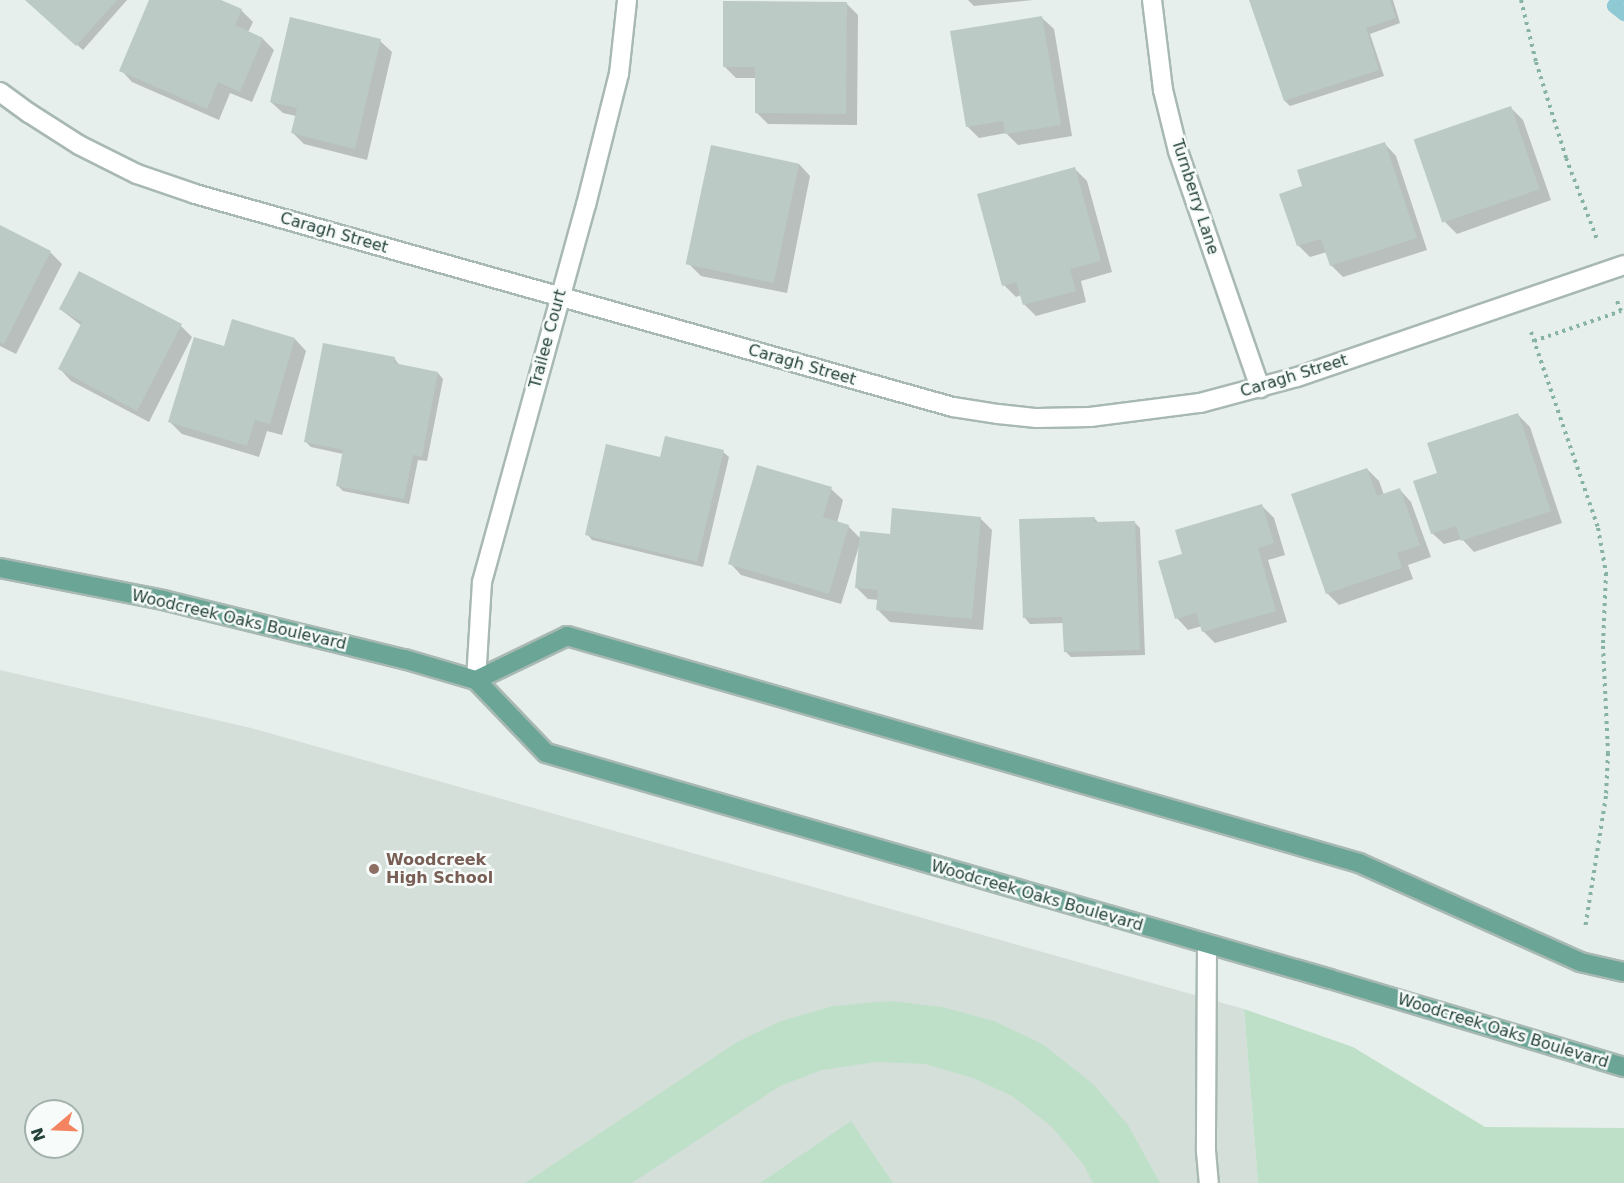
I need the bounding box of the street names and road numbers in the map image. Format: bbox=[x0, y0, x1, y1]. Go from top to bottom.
street label: Turnberry Lane bbox=[1167, 137, 1223, 257]
street label: Caragh Street bbox=[278, 208, 390, 258]
street label: Trailee Court bbox=[526, 288, 570, 390]
street label: Caragh Street bbox=[746, 340, 858, 390]
street label: Caragh Street bbox=[1238, 351, 1350, 401]
street label: Woodcreek Oaks Boulevard bbox=[130, 586, 348, 654]
street label: Woodcreek Oaks Boulevard bbox=[929, 856, 1145, 936]
street label: Woodcreek Oaks Boulevard bbox=[1395, 990, 1611, 1072]

